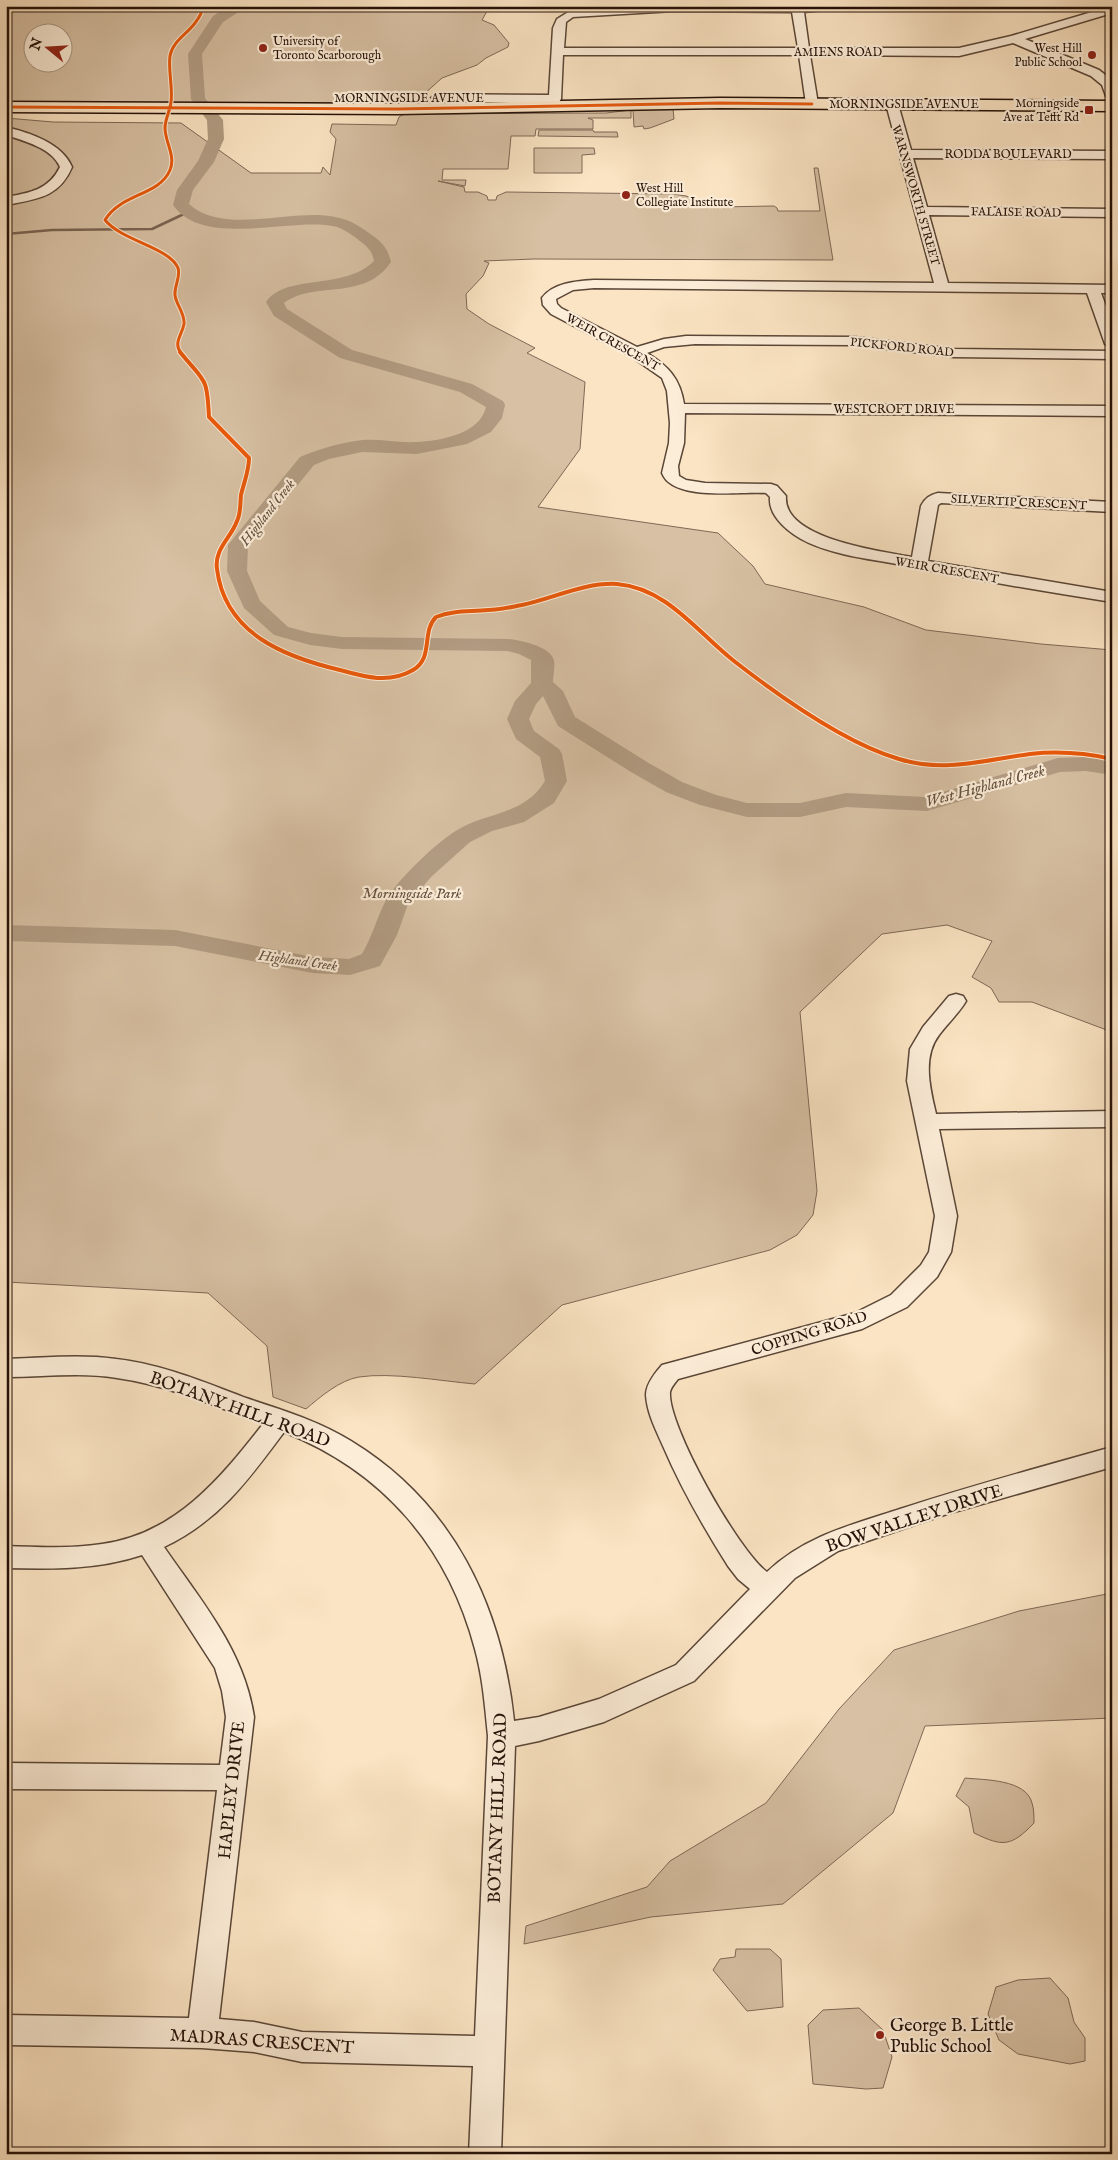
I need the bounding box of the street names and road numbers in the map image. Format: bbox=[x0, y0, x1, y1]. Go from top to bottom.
street label: AMIENS ROAD bbox=[793, 45, 882, 60]
street label: MORNINGSIDE AVENUE bbox=[334, 91, 484, 106]
street label: MORNINGSIDE AVENUE bbox=[829, 97, 979, 112]
street label: WARNSWORTH STREET bbox=[888, 123, 943, 267]
street label: RODDA BOULEVARD bbox=[944, 147, 1072, 162]
street label: FALAISE ROAD bbox=[971, 204, 1062, 221]
street label: WEIR CRESCENT bbox=[563, 310, 662, 375]
street label: PICKFORD ROAD bbox=[849, 335, 955, 360]
street label: WESTCROFT DRIVE bbox=[834, 402, 954, 417]
street label: SILVERTIP CRESCENT bbox=[951, 491, 1088, 514]
street label: WEIR CRESCENT bbox=[894, 554, 1000, 587]
street label: COPPING ROAD bbox=[749, 1307, 869, 1360]
street label: BOTANY HILL ROAD bbox=[146, 1367, 333, 1454]
street label: BOW VALLEY DRIVE bbox=[823, 1480, 1006, 1559]
street label: BOTANY HILL ROAD bbox=[484, 1712, 513, 1904]
street label: HAPLEY DRIVE bbox=[214, 1720, 251, 1861]
street label: MADRAS CRESCENT bbox=[169, 2025, 355, 2060]

